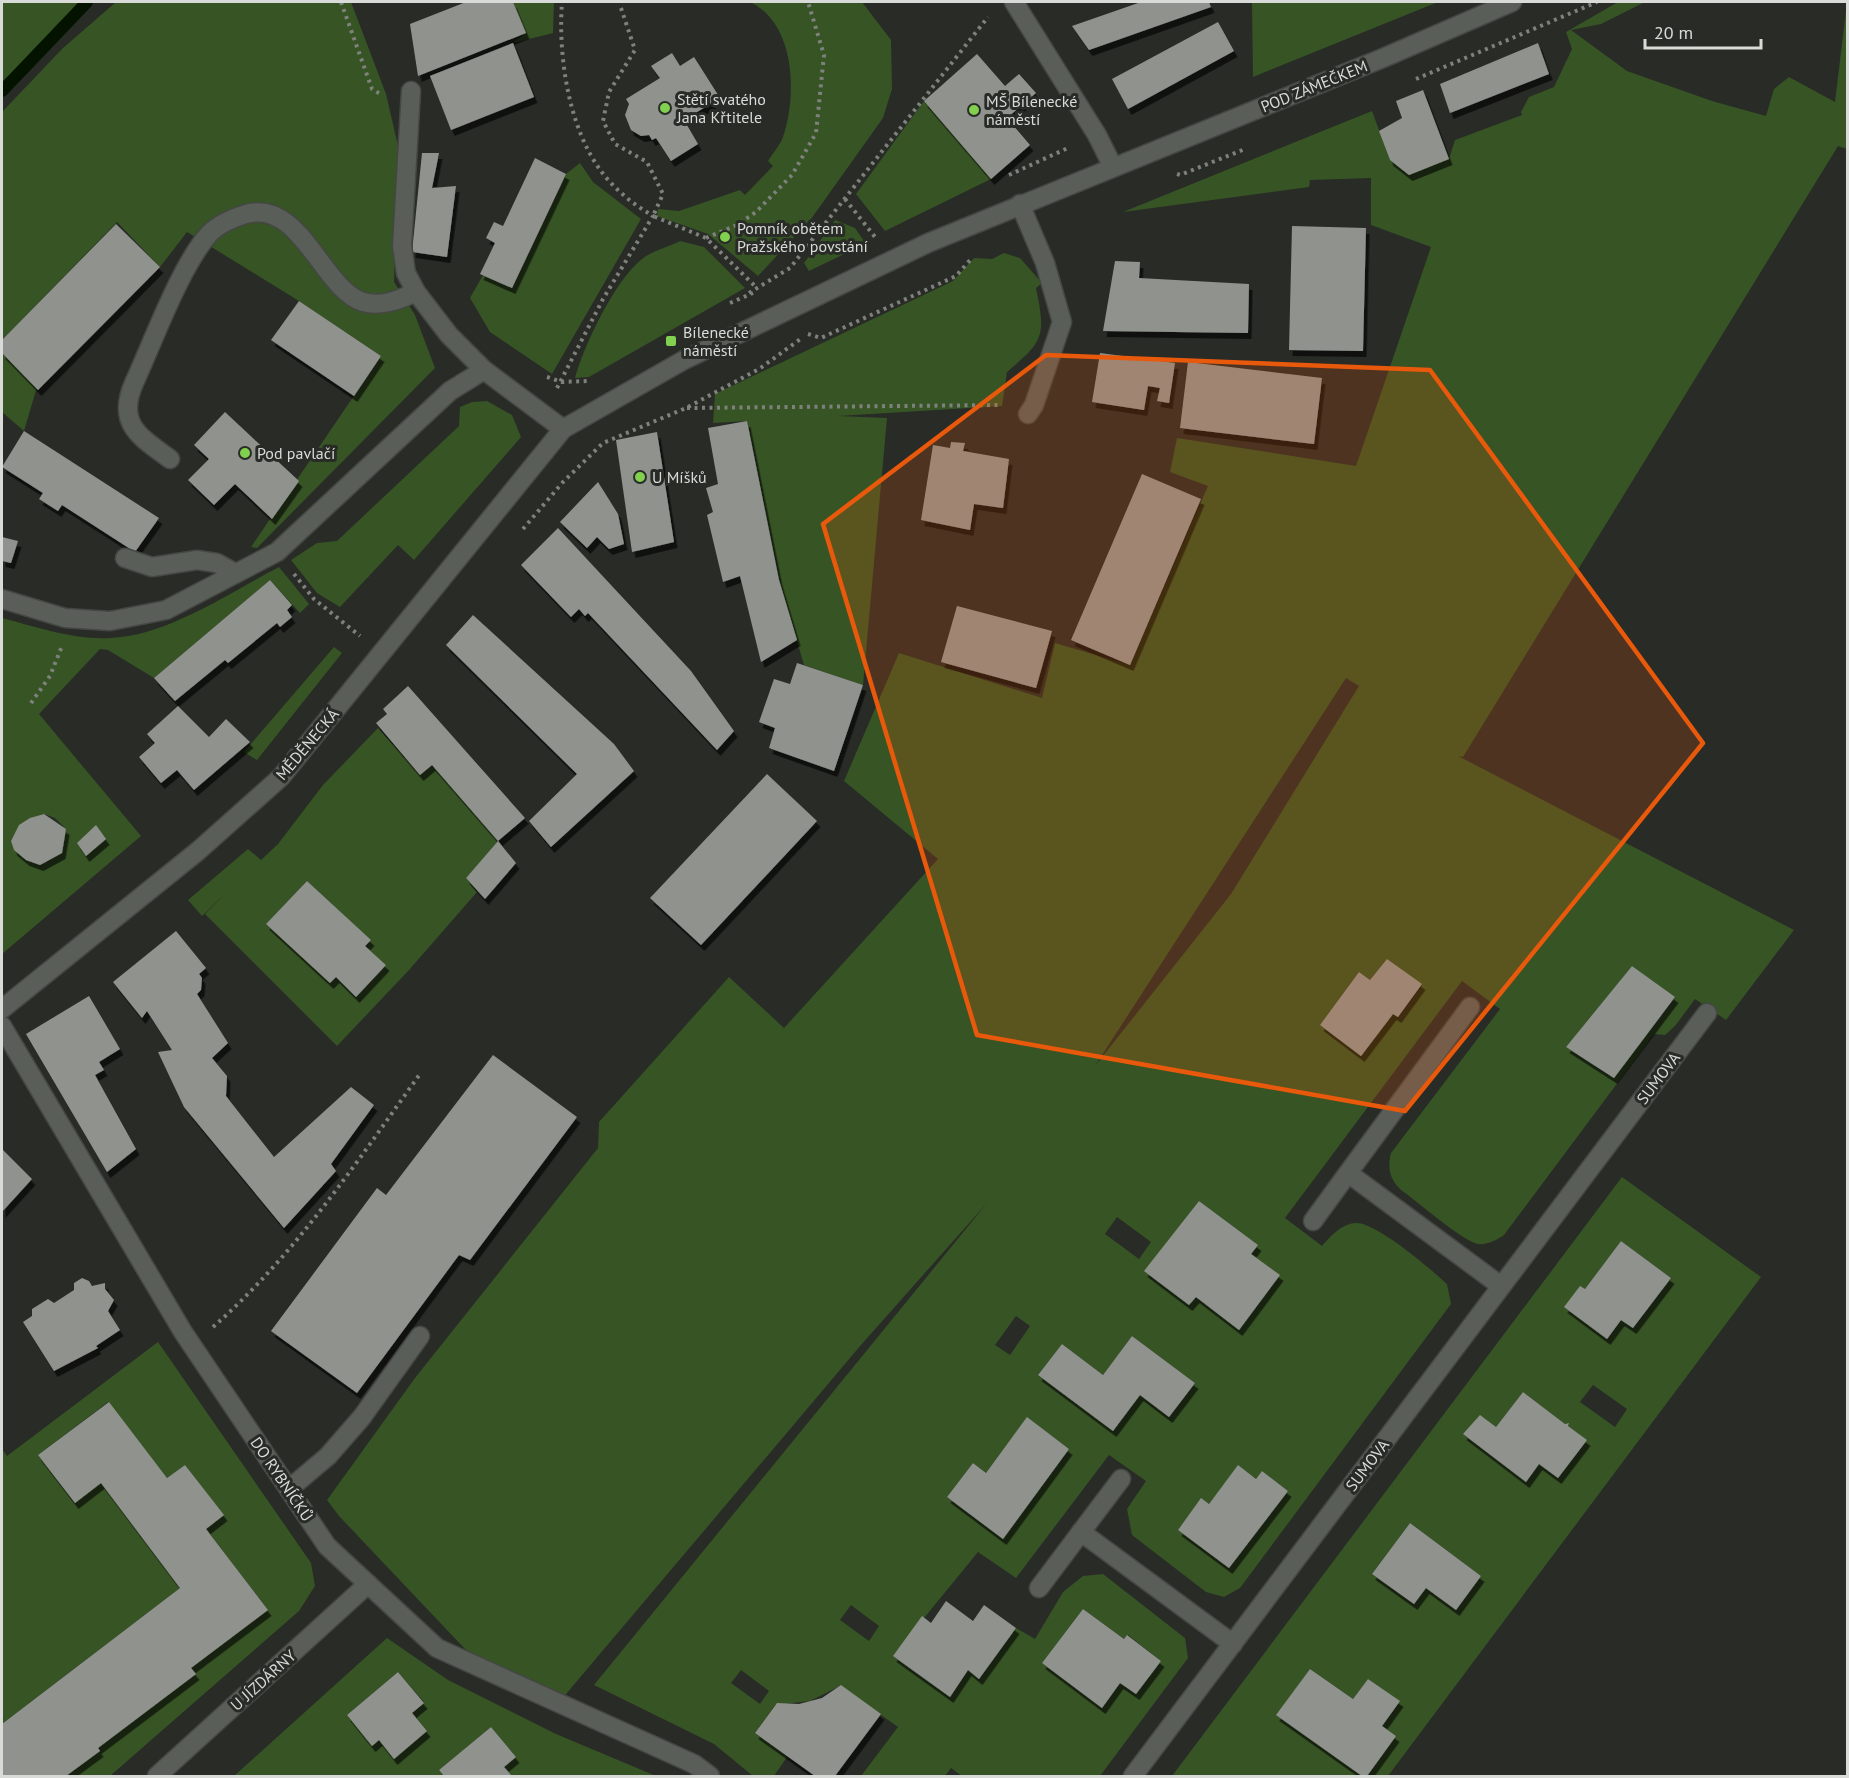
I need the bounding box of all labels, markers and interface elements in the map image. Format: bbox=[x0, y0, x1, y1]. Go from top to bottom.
scale bar bbox=[1645, 12, 1760, 50]
text: 20 m bbox=[1654, 21, 1693, 44]
street label: POD ZÁMEČKEM bbox=[1258, 56, 1370, 116]
place label: Stětí svatého Jana Křtitele bbox=[676, 89, 766, 127]
place label: MŠ Bílenecké náměstí bbox=[986, 91, 1077, 129]
marker: Stětí svatého Jana Křtitele bbox=[658, 101, 672, 115]
marker: MŠ Bílenecké náměstí bbox=[967, 103, 981, 117]
place label: Pomník obětem Pražského povstání bbox=[737, 218, 868, 256]
marker: Pomník obětem Pražského povstání bbox=[718, 230, 732, 244]
place label: Bílenecké náměstí bbox=[683, 322, 749, 360]
marker: Bílenecké náměstí bbox=[664, 334, 678, 348]
place label: Pod pavlačí bbox=[257, 443, 335, 463]
marker: Pod pavlačí bbox=[238, 446, 252, 460]
place label: U Míšků bbox=[652, 467, 707, 487]
marker: U Míšků bbox=[633, 470, 647, 484]
street label: MĚDĚNECKÁ bbox=[271, 704, 343, 784]
street label: SUMOVA bbox=[1632, 1048, 1684, 1108]
street label: DO RYBNÍČKŮ bbox=[247, 1433, 317, 1525]
street label: SUMOVA bbox=[1341, 1435, 1393, 1495]
street label: U JÍZDÁRNY bbox=[226, 1645, 300, 1715]

